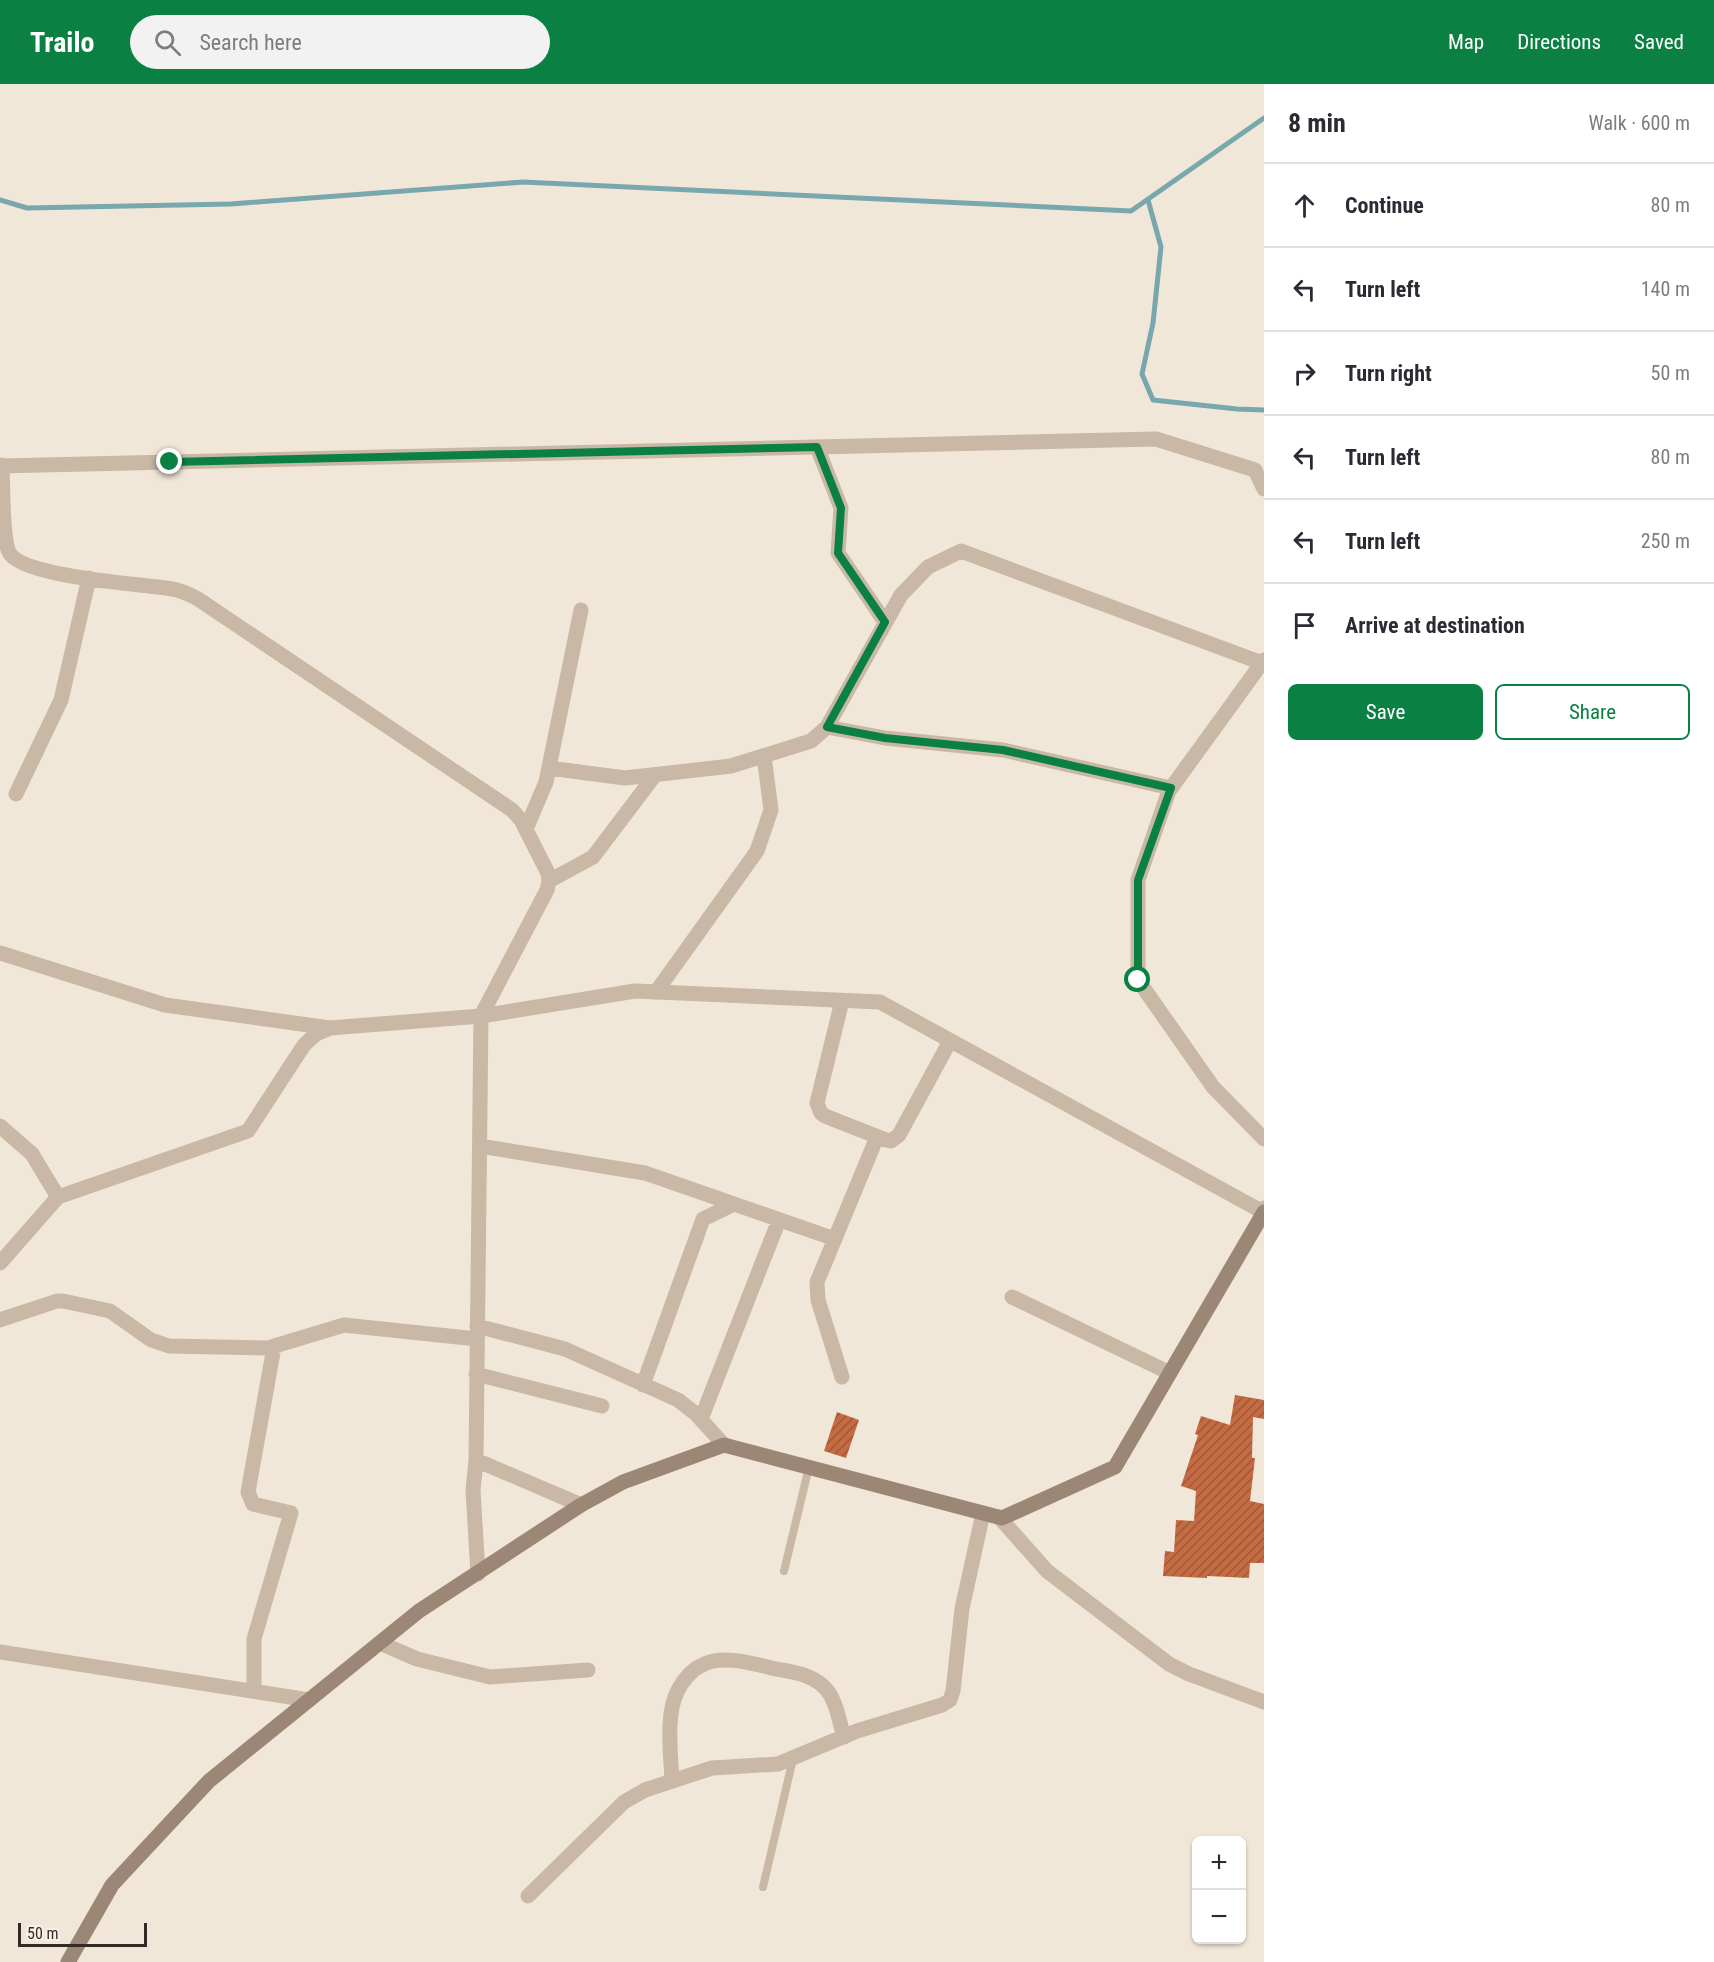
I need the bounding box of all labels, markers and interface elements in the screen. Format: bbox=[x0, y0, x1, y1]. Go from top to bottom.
search box bbox=[130, 15, 550, 69]
text: Trailo bbox=[30, 26, 94, 59]
icon: search bbox=[151, 26, 184, 59]
text: Search here bbox=[199, 30, 302, 55]
text: Map bbox=[1448, 30, 1484, 54]
text: Directions bbox=[1517, 30, 1601, 54]
text: Saved bbox=[1634, 30, 1684, 54]
text: 8 min bbox=[1288, 108, 1346, 138]
text: Walk · 600 m bbox=[1589, 111, 1690, 135]
icon: ahead bbox=[1288, 189, 1321, 222]
text: Continue bbox=[1345, 193, 1424, 218]
text: 80 m bbox=[1651, 193, 1690, 217]
icon: left bbox=[1288, 273, 1321, 306]
text: Turn left bbox=[1345, 277, 1420, 302]
text: 140 m bbox=[1641, 277, 1690, 301]
icon: right bbox=[1288, 357, 1321, 390]
text: Turn right bbox=[1345, 361, 1432, 386]
text: 50 m bbox=[1651, 361, 1690, 385]
icon: left bbox=[1288, 441, 1321, 474]
text: Turn left bbox=[1345, 445, 1420, 470]
text: 80 m bbox=[1651, 445, 1690, 469]
route end bbox=[156, 448, 182, 474]
icon: left bbox=[1288, 525, 1321, 558]
text: Turn left bbox=[1345, 529, 1420, 554]
text: 250 m bbox=[1641, 529, 1690, 553]
icon: arrive bbox=[1288, 609, 1321, 642]
text: Arrive at destination bbox=[1345, 613, 1525, 638]
button: Save bbox=[1288, 684, 1483, 740]
button: Share bbox=[1495, 684, 1690, 740]
route start bbox=[1124, 966, 1150, 992]
map controls bbox=[1192, 1836, 1246, 1944]
button: + bbox=[1192, 1836, 1246, 1890]
button: − bbox=[1192, 1890, 1246, 1944]
scale bar bbox=[18, 1920, 147, 1948]
text: 50 m bbox=[27, 1924, 59, 1943]

